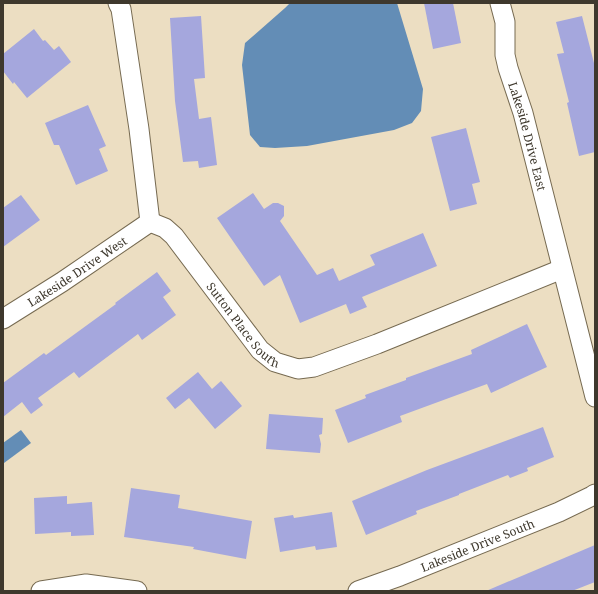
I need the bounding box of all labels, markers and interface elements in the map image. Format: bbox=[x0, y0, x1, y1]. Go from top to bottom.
street label: Lakeside Drive East bbox=[505, 79, 551, 192]
street label: Lakeside Drive West bbox=[24, 232, 130, 310]
street label: Sutton Place South bbox=[203, 278, 282, 371]
street label: Lakeside Drive South bbox=[418, 514, 537, 575]

